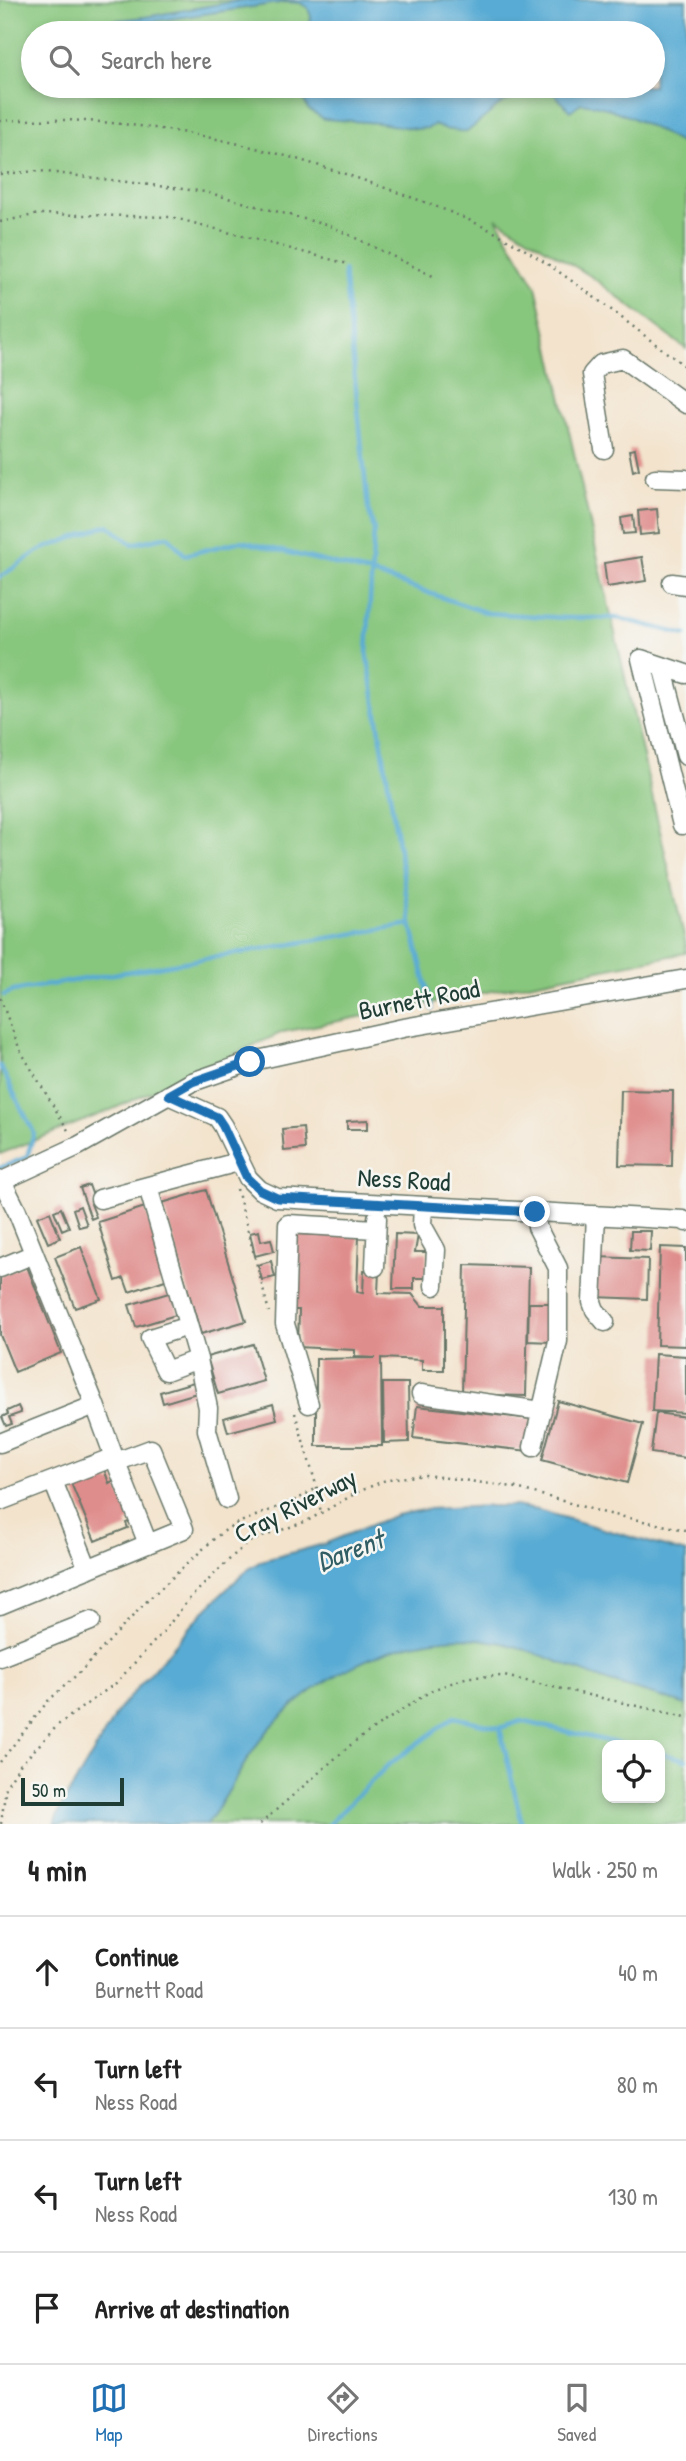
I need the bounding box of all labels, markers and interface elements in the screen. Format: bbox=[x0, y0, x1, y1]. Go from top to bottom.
search box bbox=[21, 21, 665, 98]
icon: search bbox=[45, 41, 83, 79]
text: Search here bbox=[101, 42, 212, 77]
street label: Burnett Road bbox=[356, 970, 482, 1028]
route start bbox=[234, 1046, 265, 1077]
street label: Ness Road bbox=[357, 1159, 451, 1199]
route end bbox=[519, 1196, 550, 1227]
street label: Cray Riverway bbox=[228, 1459, 362, 1551]
water label: Darent bbox=[311, 1518, 393, 1580]
map controls bbox=[602, 1740, 665, 1803]
button: locate bbox=[602, 1740, 665, 1803]
scale bar bbox=[21, 1775, 124, 1807]
text: 50 m bbox=[32, 1777, 66, 1803]
text: 4 min bbox=[28, 1850, 87, 1890]
text: Walk · 250 m bbox=[552, 1854, 658, 1885]
text: Continue bbox=[95, 1939, 179, 1974]
icon: ahead bbox=[28, 1953, 66, 1991]
text: 40 m bbox=[618, 1957, 658, 1988]
text: Burnett Road bbox=[95, 1974, 203, 2005]
text: Turn left bbox=[95, 2051, 181, 2086]
icon: left bbox=[28, 2065, 66, 2103]
text: 80 m bbox=[617, 2069, 658, 2100]
text: Ness Road bbox=[95, 2086, 177, 2117]
text: Turn left bbox=[95, 2163, 181, 2198]
icon: left bbox=[28, 2177, 66, 2215]
text: 130 m bbox=[608, 2181, 658, 2212]
text: Ness Road bbox=[95, 2198, 177, 2229]
icon: arrive bbox=[28, 2289, 66, 2327]
text: Arrive at destination bbox=[95, 2291, 290, 2326]
tab: Map bbox=[90, 2379, 128, 2447]
tab: Directions bbox=[308, 2379, 378, 2447]
tab: Saved bbox=[557, 2379, 596, 2447]

